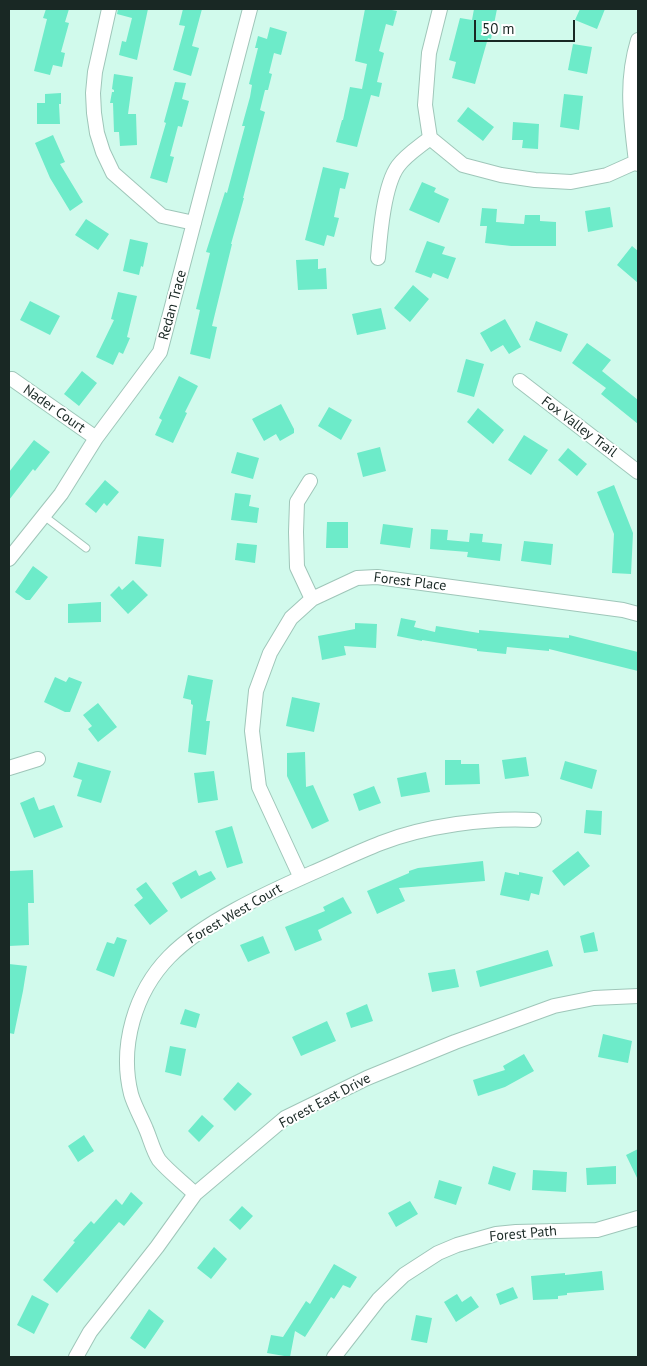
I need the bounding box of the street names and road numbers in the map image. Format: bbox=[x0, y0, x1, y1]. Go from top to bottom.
street label: Redan Trace bbox=[156, 268, 190, 342]
street label: Nader Court bbox=[20, 381, 88, 437]
street label: Fox Valley Trail bbox=[538, 393, 620, 461]
street label: Forest Place bbox=[373, 569, 447, 595]
street label: Forest West Court bbox=[185, 880, 285, 948]
street label: Forest East Drive bbox=[276, 1070, 374, 1132]
street label: Forest Path bbox=[489, 1223, 557, 1245]

